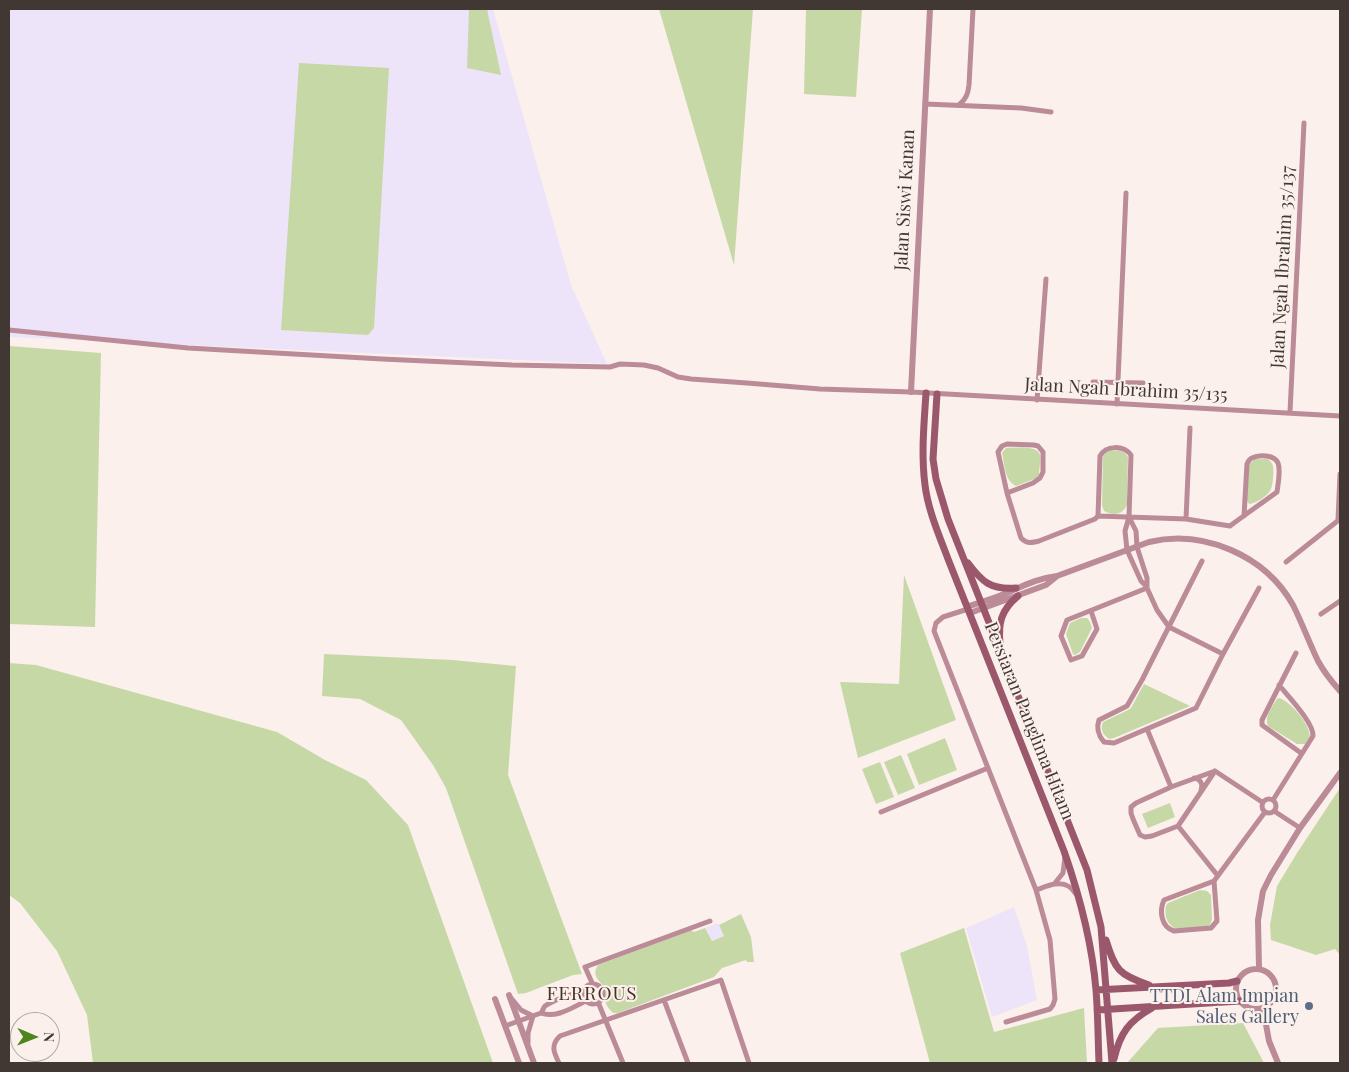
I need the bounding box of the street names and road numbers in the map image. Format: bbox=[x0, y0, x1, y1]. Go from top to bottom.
street label: Jalan Siswi Kanan bbox=[891, 129, 919, 271]
street label: Jalan Ngah Ibrahim 35/137 bbox=[1267, 165, 1299, 369]
street label: Jalan Ngah Ibrahim 35/135 bbox=[1024, 374, 1228, 406]
street label: Persiaran Panglima Hitam bbox=[979, 619, 1079, 823]

